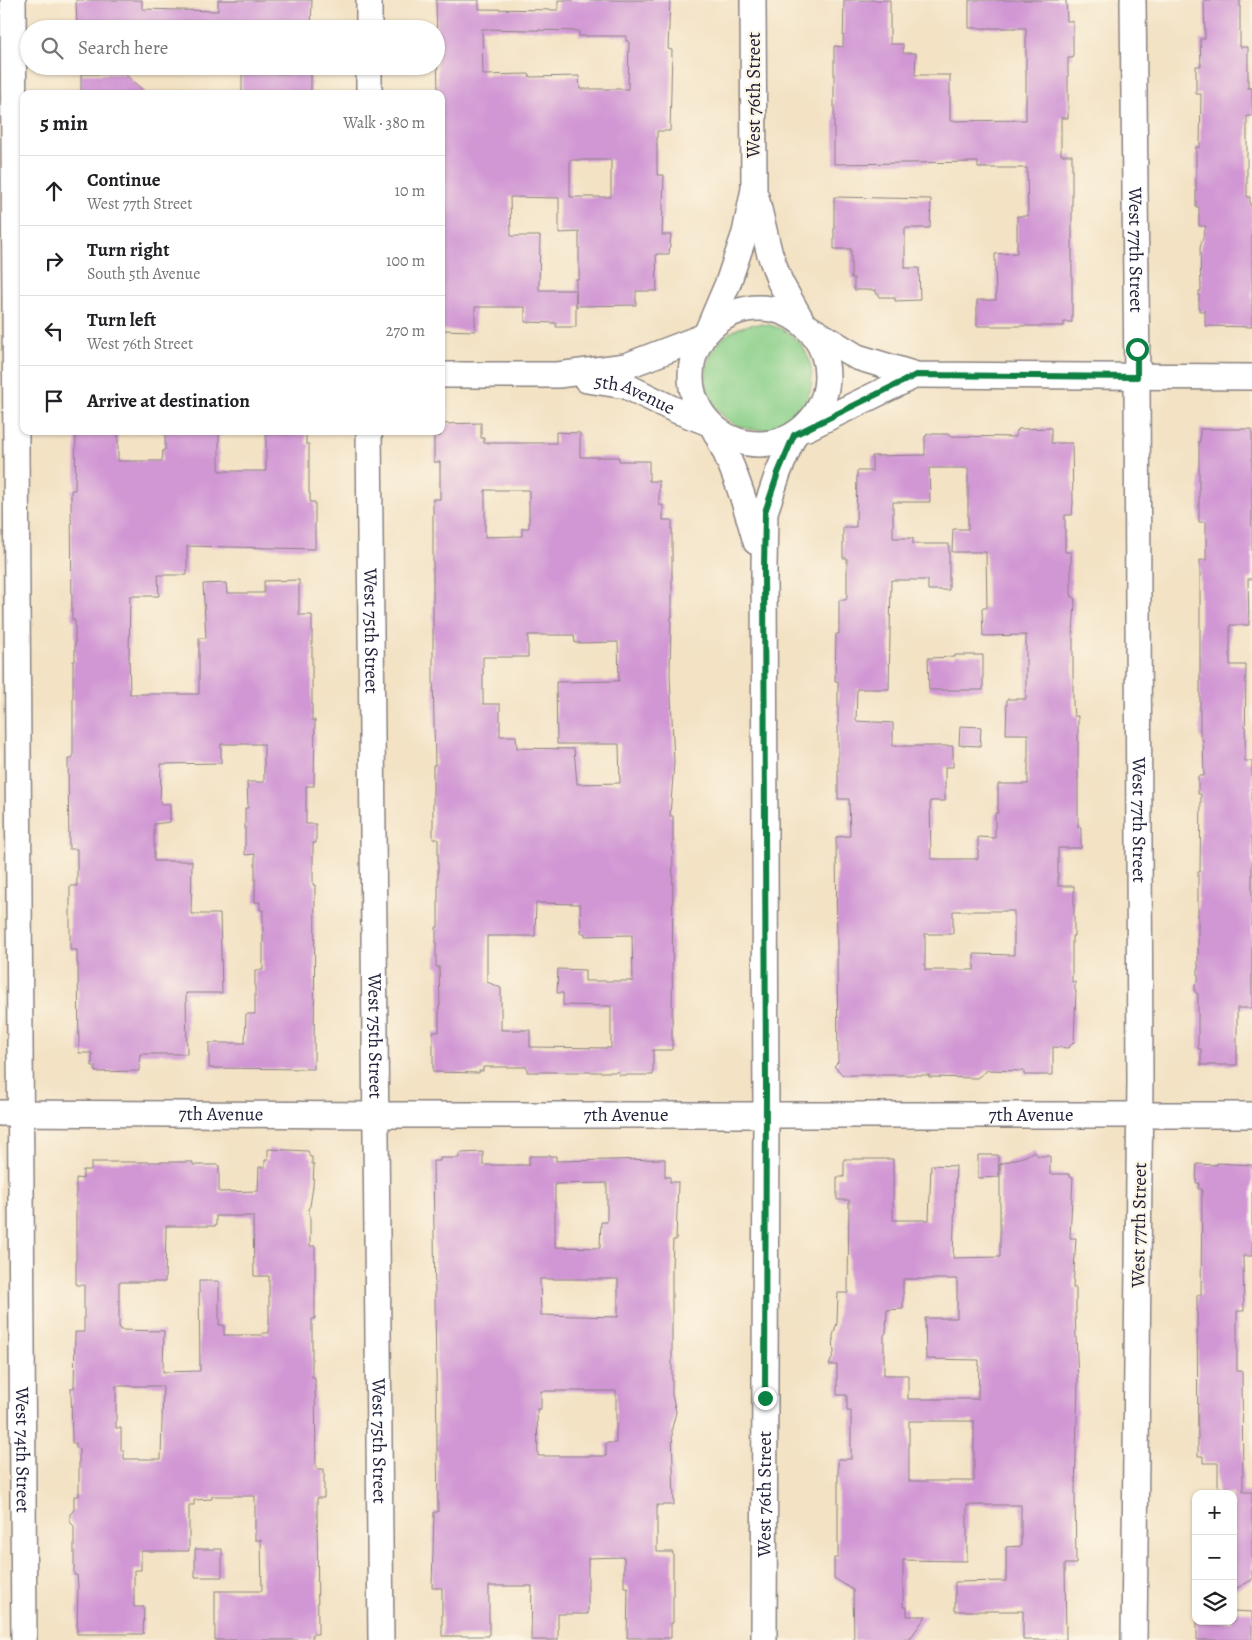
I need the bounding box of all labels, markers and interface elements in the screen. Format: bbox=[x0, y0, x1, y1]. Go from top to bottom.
search box bbox=[20, 20, 445, 75]
street label: West 76th Street bbox=[741, 32, 767, 159]
icon: search bbox=[38, 34, 66, 62]
text: Search here bbox=[78, 35, 168, 61]
text: 5 min bbox=[40, 109, 88, 137]
text: Walk · 380 m bbox=[343, 112, 425, 134]
text: Continue bbox=[87, 167, 161, 193]
icon: ahead bbox=[40, 177, 68, 205]
text: 10 m bbox=[395, 180, 425, 202]
street label: West 77th Street bbox=[1122, 186, 1149, 313]
text: West 77th Street bbox=[87, 193, 193, 215]
text: Turn right bbox=[87, 237, 169, 263]
icon: right bbox=[40, 247, 68, 275]
text: 100 m bbox=[386, 250, 425, 272]
text: South 5th Avenue bbox=[87, 263, 200, 285]
text: Turn left bbox=[87, 307, 156, 333]
icon: left bbox=[40, 317, 68, 345]
text: 270 m bbox=[386, 320, 425, 342]
text: West 76th Street bbox=[87, 333, 193, 355]
route start bbox=[1126, 338, 1149, 361]
street label: 5th Avenue bbox=[592, 368, 679, 421]
icon: arrive bbox=[40, 387, 68, 415]
text: Arrive at destination bbox=[87, 388, 250, 414]
street label: West 75th Street bbox=[357, 567, 385, 694]
street label: West 77th Street bbox=[1126, 756, 1152, 883]
street label: West 75th Street bbox=[361, 972, 389, 1099]
street label: 7th Avenue bbox=[179, 1101, 263, 1127]
street label: 7th Avenue bbox=[584, 1102, 668, 1128]
street label: 7th Avenue bbox=[989, 1102, 1073, 1128]
street label: West 77th Street bbox=[1125, 1162, 1153, 1289]
street label: West 75th Street bbox=[365, 1377, 393, 1504]
street label: West 74th Street bbox=[9, 1386, 36, 1513]
route end bbox=[754, 1387, 777, 1410]
street label: West 76th Street bbox=[751, 1431, 778, 1558]
map controls bbox=[1192, 1490, 1237, 1625]
button: + bbox=[1192, 1490, 1237, 1535]
button: − bbox=[1192, 1535, 1237, 1580]
button: layers bbox=[1192, 1580, 1237, 1625]

